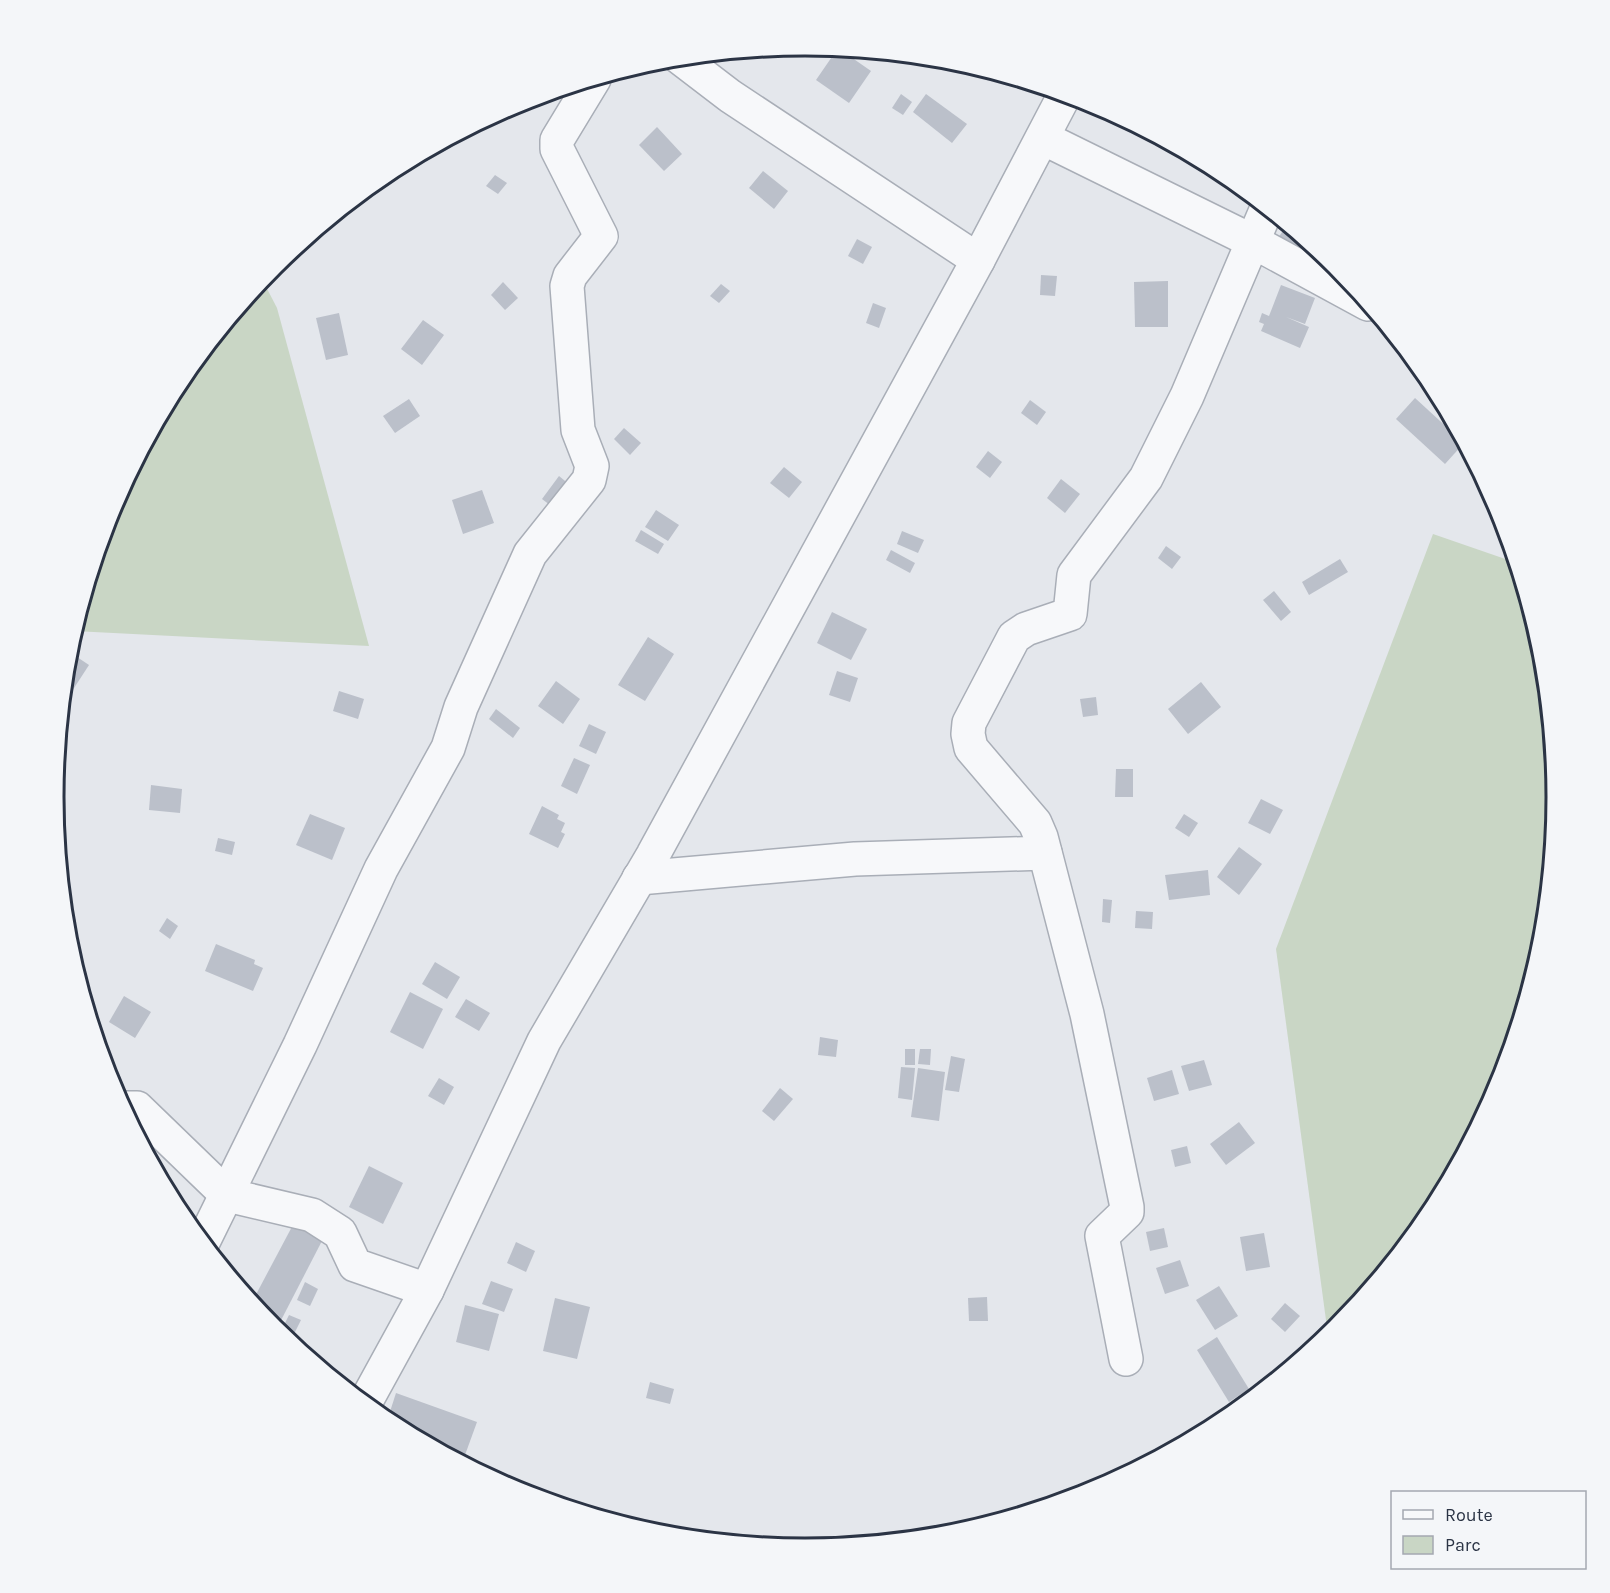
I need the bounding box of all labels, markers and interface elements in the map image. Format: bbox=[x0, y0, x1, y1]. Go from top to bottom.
legend bbox=[1391, 1491, 1586, 1569]
text: Route bbox=[1445, 1504, 1493, 1526]
text: Parc bbox=[1445, 1534, 1481, 1556]

